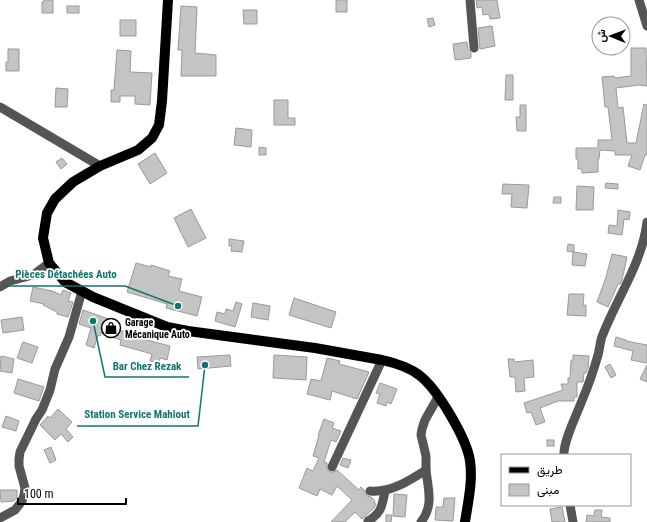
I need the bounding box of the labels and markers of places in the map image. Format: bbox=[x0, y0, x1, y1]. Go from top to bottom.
callout: Pièces Détachées Auto bbox=[7, 263, 125, 286]
shop icon: Garage Mécanique Auto bbox=[100, 317, 122, 339]
place label: Garage Mécanique Auto bbox=[125, 317, 190, 340]
callout: Bar Chez Rezak bbox=[105, 354, 189, 377]
callout: Station Service Mahiout bbox=[77, 403, 198, 426]

